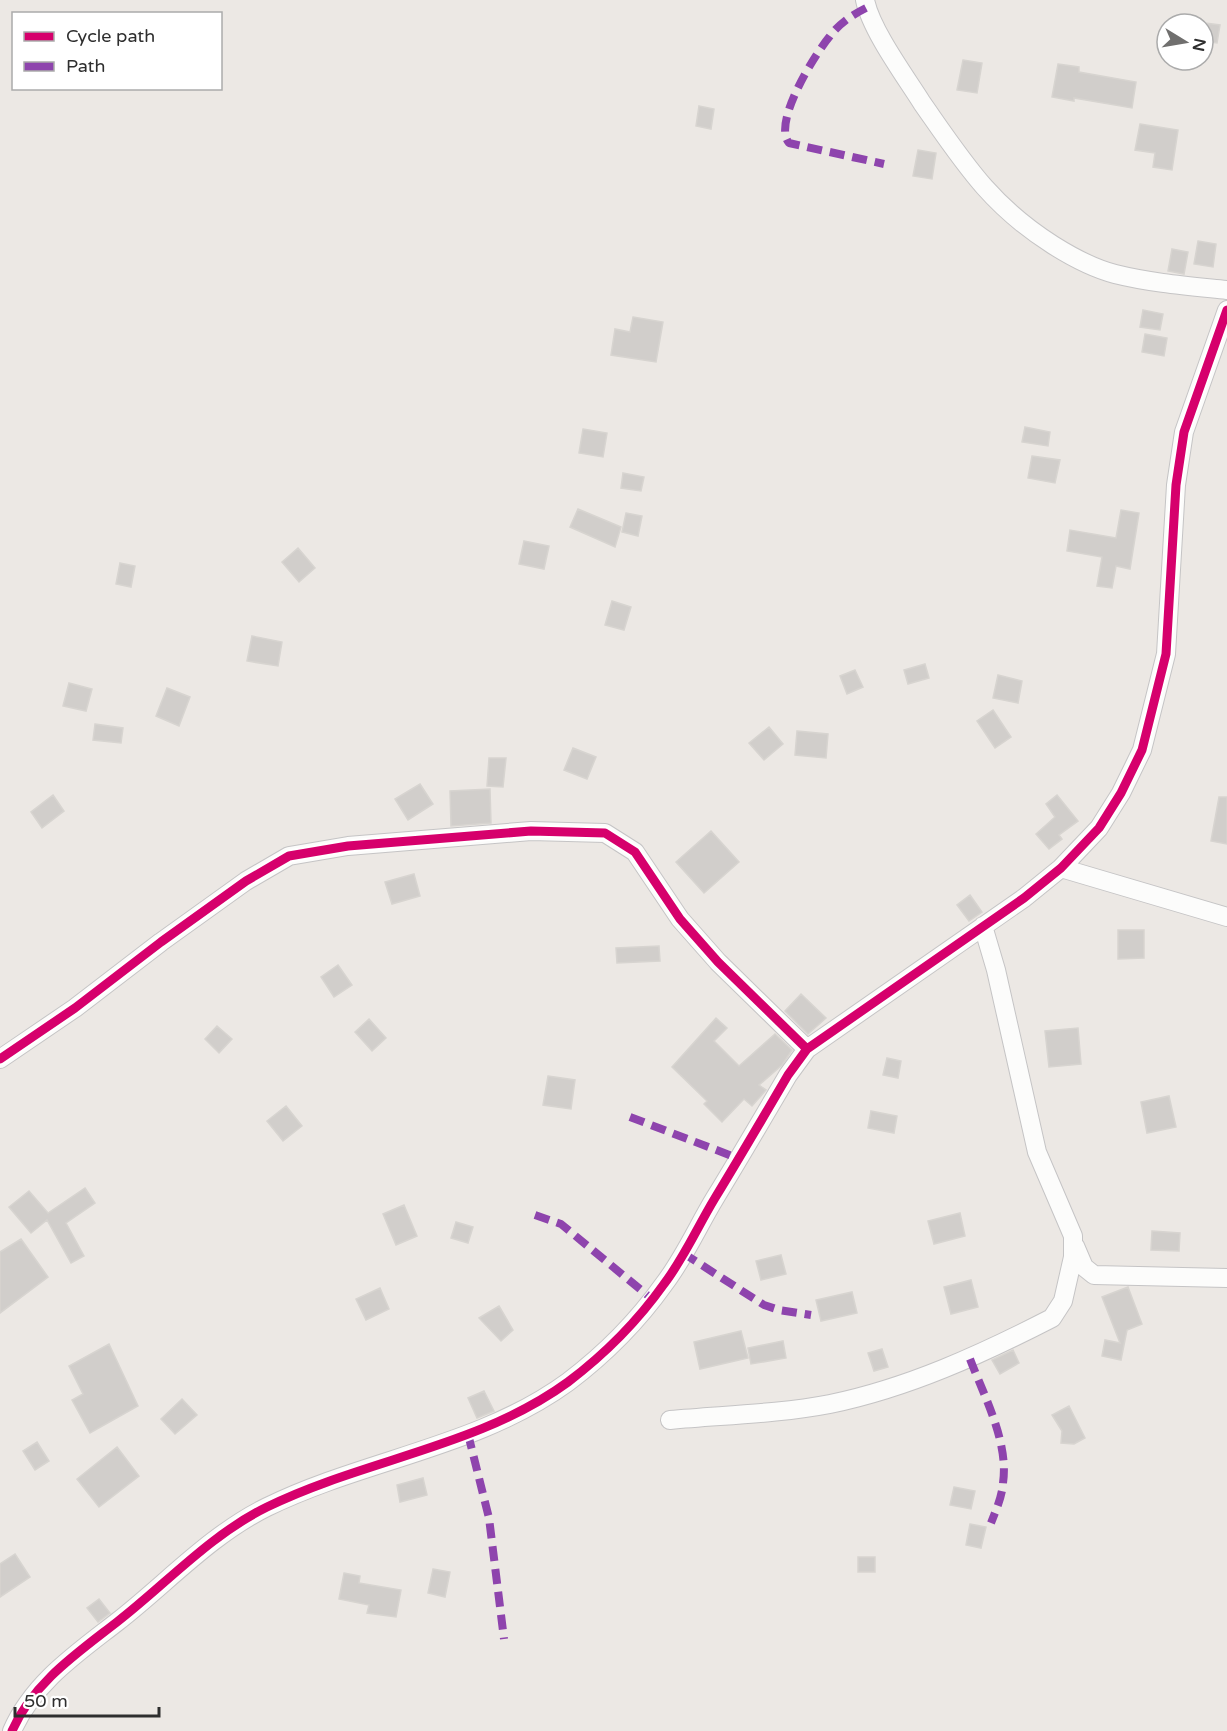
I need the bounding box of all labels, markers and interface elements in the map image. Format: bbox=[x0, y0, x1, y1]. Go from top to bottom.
legend bbox=[12, 12, 222, 90]
north arrow bbox=[1155, 12, 1215, 72]
text: Cycle path bbox=[66, 25, 155, 47]
text: N bbox=[1188, 36, 1210, 53]
text: Path bbox=[66, 55, 105, 77]
scale bar bbox=[15, 1680, 159, 1718]
text: 50 m bbox=[24, 1690, 68, 1712]

